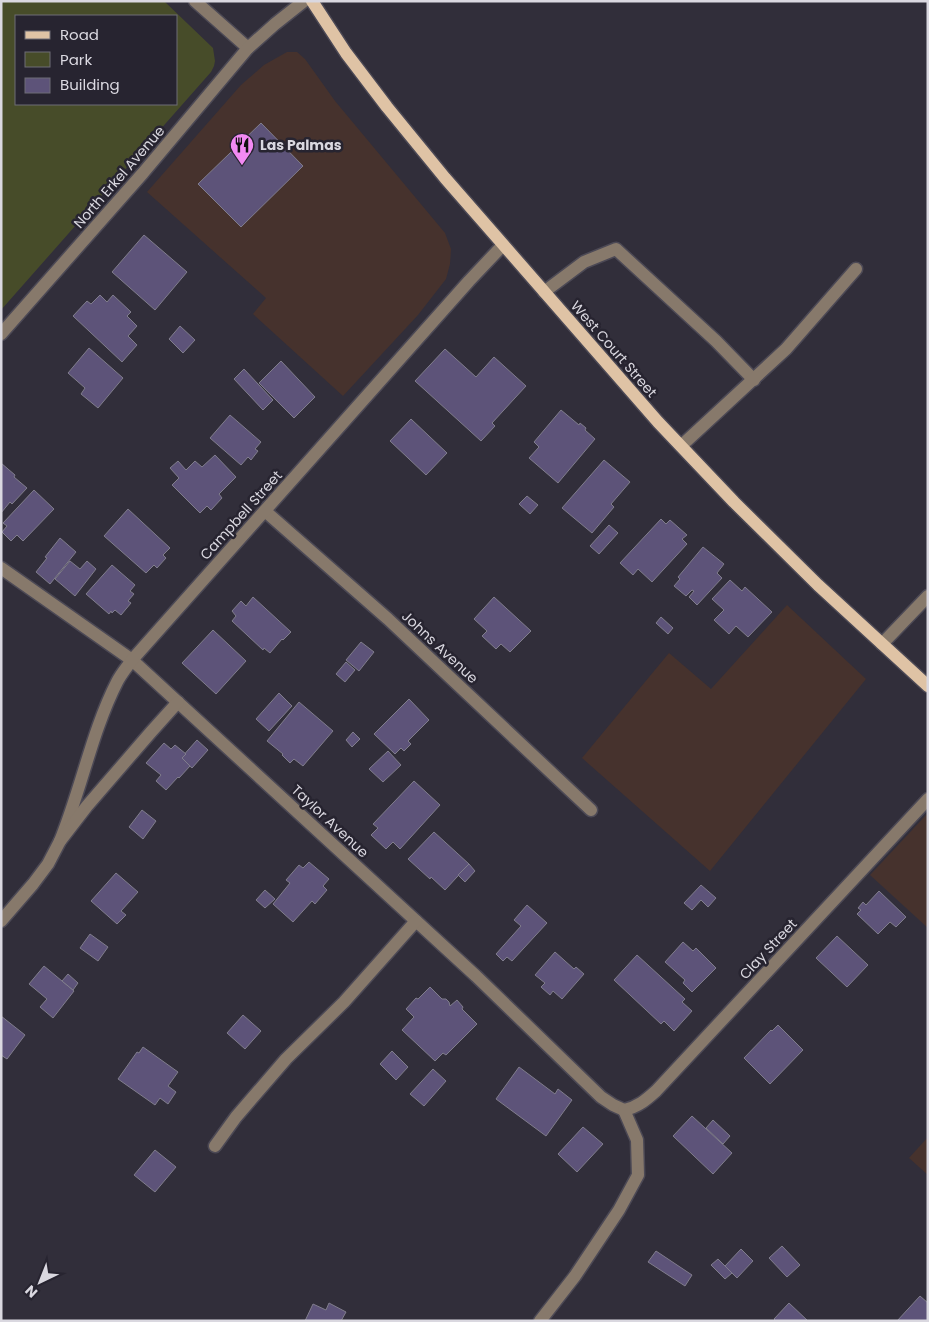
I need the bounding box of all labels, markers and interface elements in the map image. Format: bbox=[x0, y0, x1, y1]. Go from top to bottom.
legend bbox=[15, 15, 178, 105]
text: Road bbox=[60, 24, 99, 45]
text: Park bbox=[60, 49, 92, 70]
text: Building bbox=[60, 74, 120, 95]
street label: North Erkel Avenue bbox=[69, 121, 169, 233]
restaurant icon: Las Palmas bbox=[229, 132, 255, 166]
place label: Las Palmas bbox=[260, 135, 342, 155]
street label: West Court Street bbox=[566, 296, 662, 402]
street label: Campbell Street bbox=[195, 466, 287, 564]
street label: Johns Avenue bbox=[397, 606, 483, 688]
street label: Taylor Avenue bbox=[287, 780, 373, 862]
street label: Clay Street bbox=[735, 914, 801, 984]
north arrow bbox=[15, 1257, 65, 1307]
text: N bbox=[20, 1281, 42, 1302]

